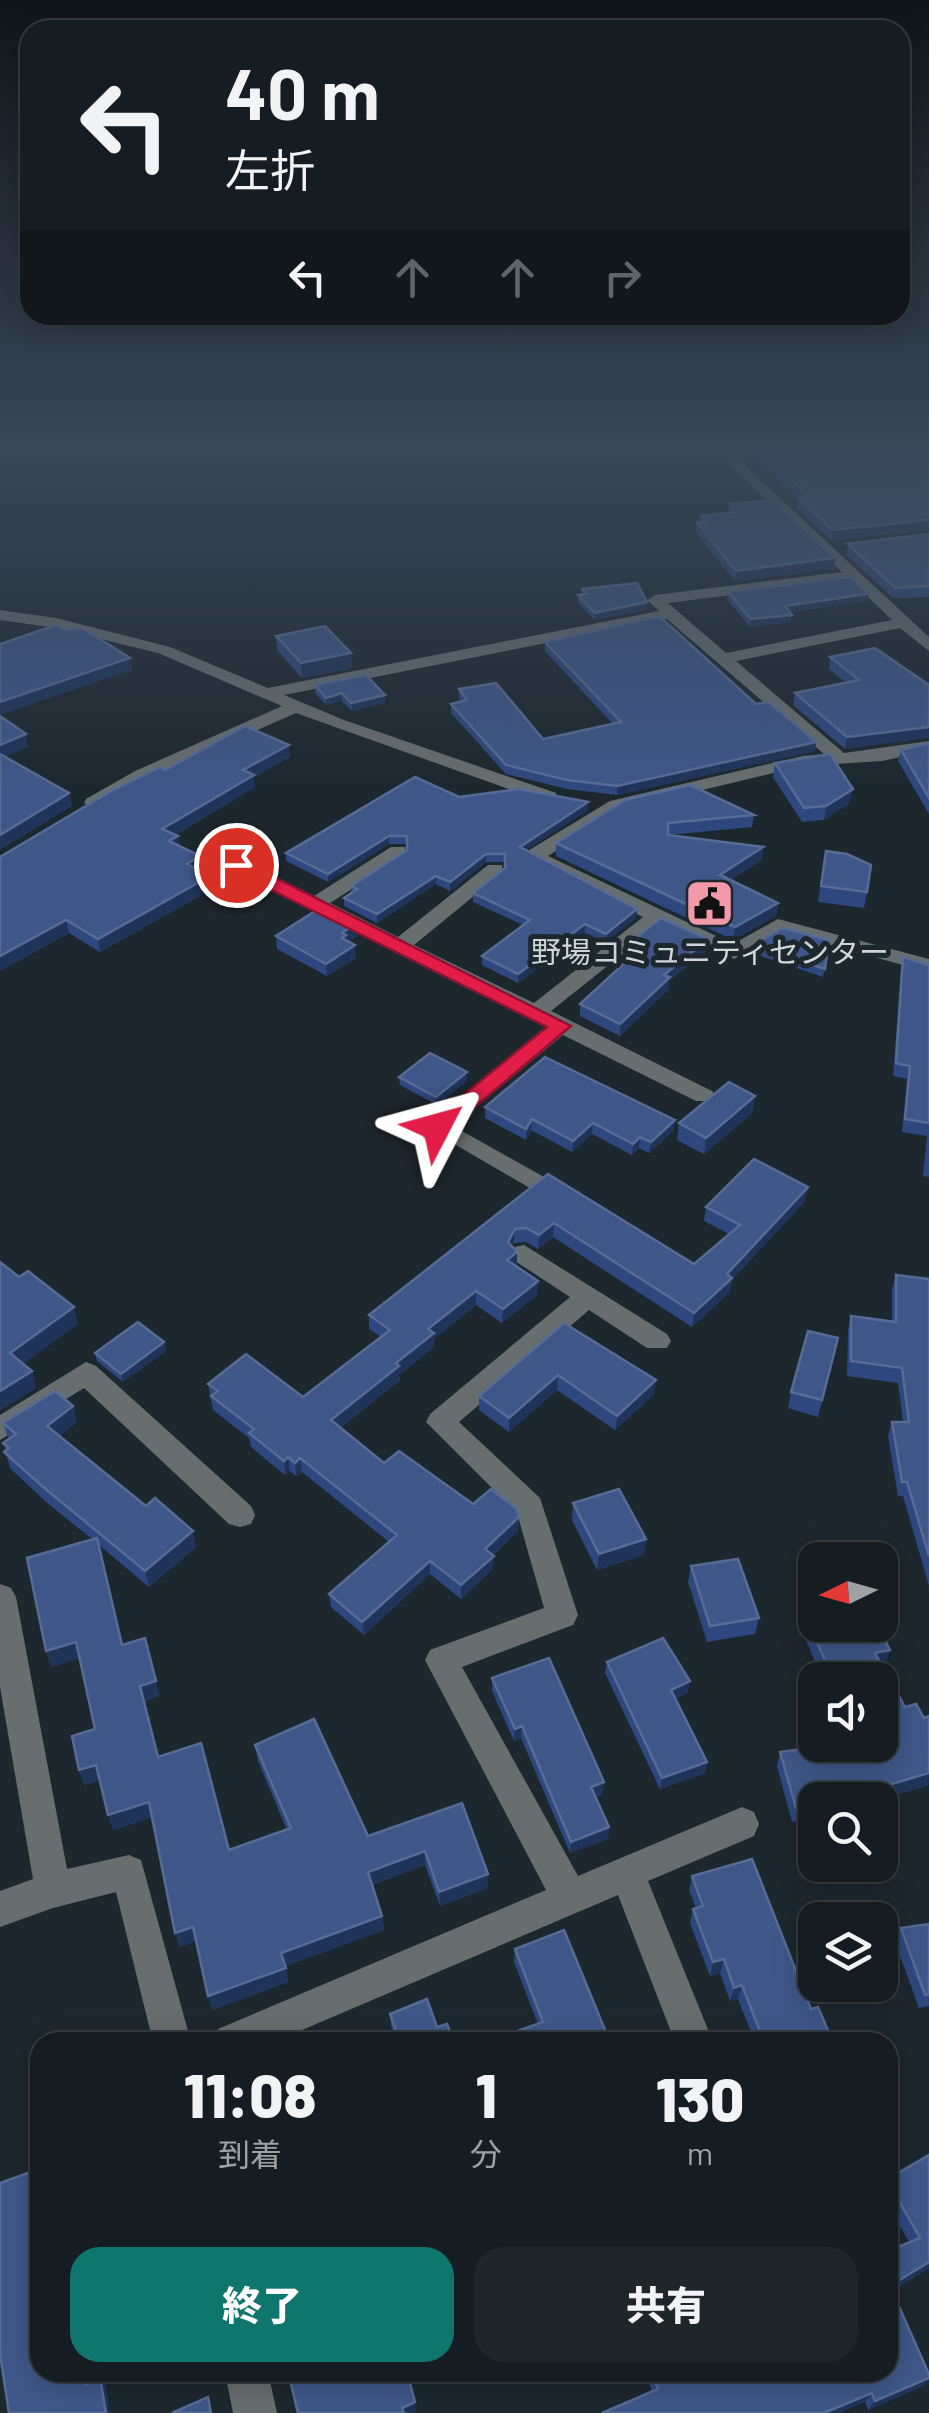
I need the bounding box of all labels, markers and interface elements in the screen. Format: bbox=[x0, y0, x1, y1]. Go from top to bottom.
text: 40 m bbox=[225, 50, 380, 134]
icon: left bbox=[60, 60, 190, 190]
text: 左折 bbox=[225, 142, 315, 196]
icon: left bbox=[280, 250, 335, 305]
icon: ahead bbox=[385, 250, 440, 305]
icon: ahead bbox=[490, 250, 545, 305]
icon: right bbox=[595, 250, 650, 305]
pin bbox=[194, 823, 279, 908]
icon: arrive bbox=[209, 838, 264, 893]
public building icon: 野場コミュニティセンター bbox=[684, 878, 736, 930]
place label: 野場コミュニティセンター bbox=[531, 933, 889, 969]
position arrow bbox=[385, 1075, 489, 1179]
north arrow bbox=[798, 1542, 898, 1642]
map controls bbox=[798, 1542, 898, 2002]
button: sound bbox=[798, 1662, 898, 1762]
button: search bbox=[798, 1782, 898, 1882]
button: layers bbox=[798, 1902, 898, 2002]
text: 11:08 bbox=[184, 2058, 316, 2130]
text: 1 bbox=[475, 2058, 497, 2130]
text: 130 bbox=[656, 2062, 744, 2134]
text: m bbox=[687, 2133, 713, 2171]
text: 到着 bbox=[218, 2134, 282, 2172]
text: 分 bbox=[470, 2134, 502, 2172]
button: 終了 bbox=[70, 2247, 454, 2362]
button: 共有 bbox=[474, 2247, 858, 2362]

